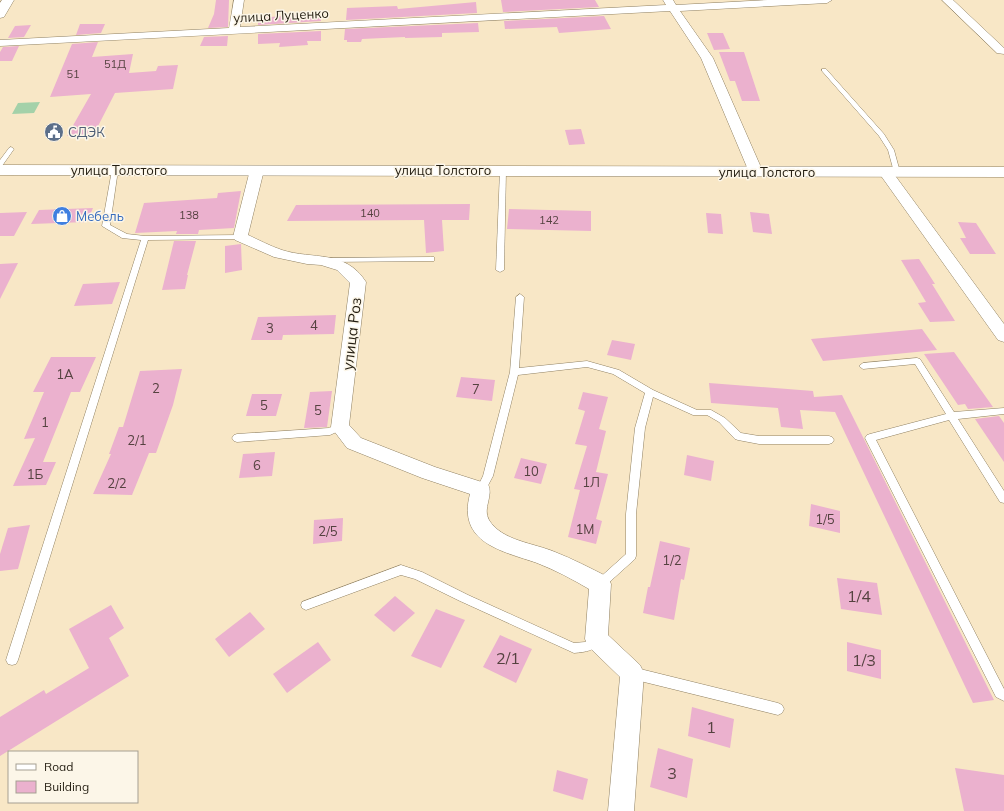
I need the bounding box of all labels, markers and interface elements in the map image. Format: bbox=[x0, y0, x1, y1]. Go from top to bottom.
street label: улица Луценко bbox=[233, 5, 329, 25]
house number: 51Д bbox=[104, 57, 126, 71]
house number: 51 bbox=[66, 67, 80, 81]
public building icon: СДЭК bbox=[43, 121, 65, 143]
place label: СДЭК bbox=[68, 124, 105, 140]
street label: улица Толстого bbox=[71, 162, 167, 178]
street label: улица Толстого bbox=[395, 162, 491, 178]
street label: улица Толстого bbox=[719, 164, 815, 180]
shop icon: Мебель bbox=[51, 205, 73, 227]
house number: 140 bbox=[360, 206, 380, 220]
place label: Мебель bbox=[76, 208, 124, 224]
house number: 138 bbox=[179, 208, 199, 222]
house number: 142 bbox=[539, 213, 559, 227]
street label: улица Роз bbox=[338, 296, 365, 372]
house number: 4 bbox=[310, 317, 318, 333]
house number: 3 bbox=[266, 320, 274, 336]
house number: 1А bbox=[56, 366, 74, 382]
house number: 2 bbox=[152, 380, 160, 396]
house number: 7 bbox=[472, 381, 480, 397]
house number: 5 bbox=[260, 397, 268, 413]
house number: 5 bbox=[314, 402, 322, 418]
house number: 1 bbox=[41, 414, 49, 430]
house number: 2/1 bbox=[127, 432, 147, 448]
house number: 6 bbox=[253, 457, 261, 473]
house number: 10 bbox=[523, 463, 539, 479]
house number: 1Б bbox=[27, 466, 43, 482]
house number: 1Л bbox=[582, 474, 600, 490]
house number: 2/2 bbox=[107, 475, 127, 491]
house number: 1/5 bbox=[815, 511, 835, 527]
house number: 1М bbox=[576, 521, 594, 537]
house number: 2/5 bbox=[318, 523, 338, 539]
house number: 1/2 bbox=[662, 552, 682, 568]
house number: 1/4 bbox=[847, 586, 871, 606]
house number: 2/1 bbox=[496, 648, 520, 668]
house number: 1/3 bbox=[852, 650, 876, 670]
house number: 1 bbox=[706, 717, 716, 737]
legend bbox=[8, 751, 138, 803]
text: Road bbox=[44, 759, 73, 774]
house number: 3 bbox=[667, 763, 677, 783]
text: Building bbox=[44, 779, 89, 794]

